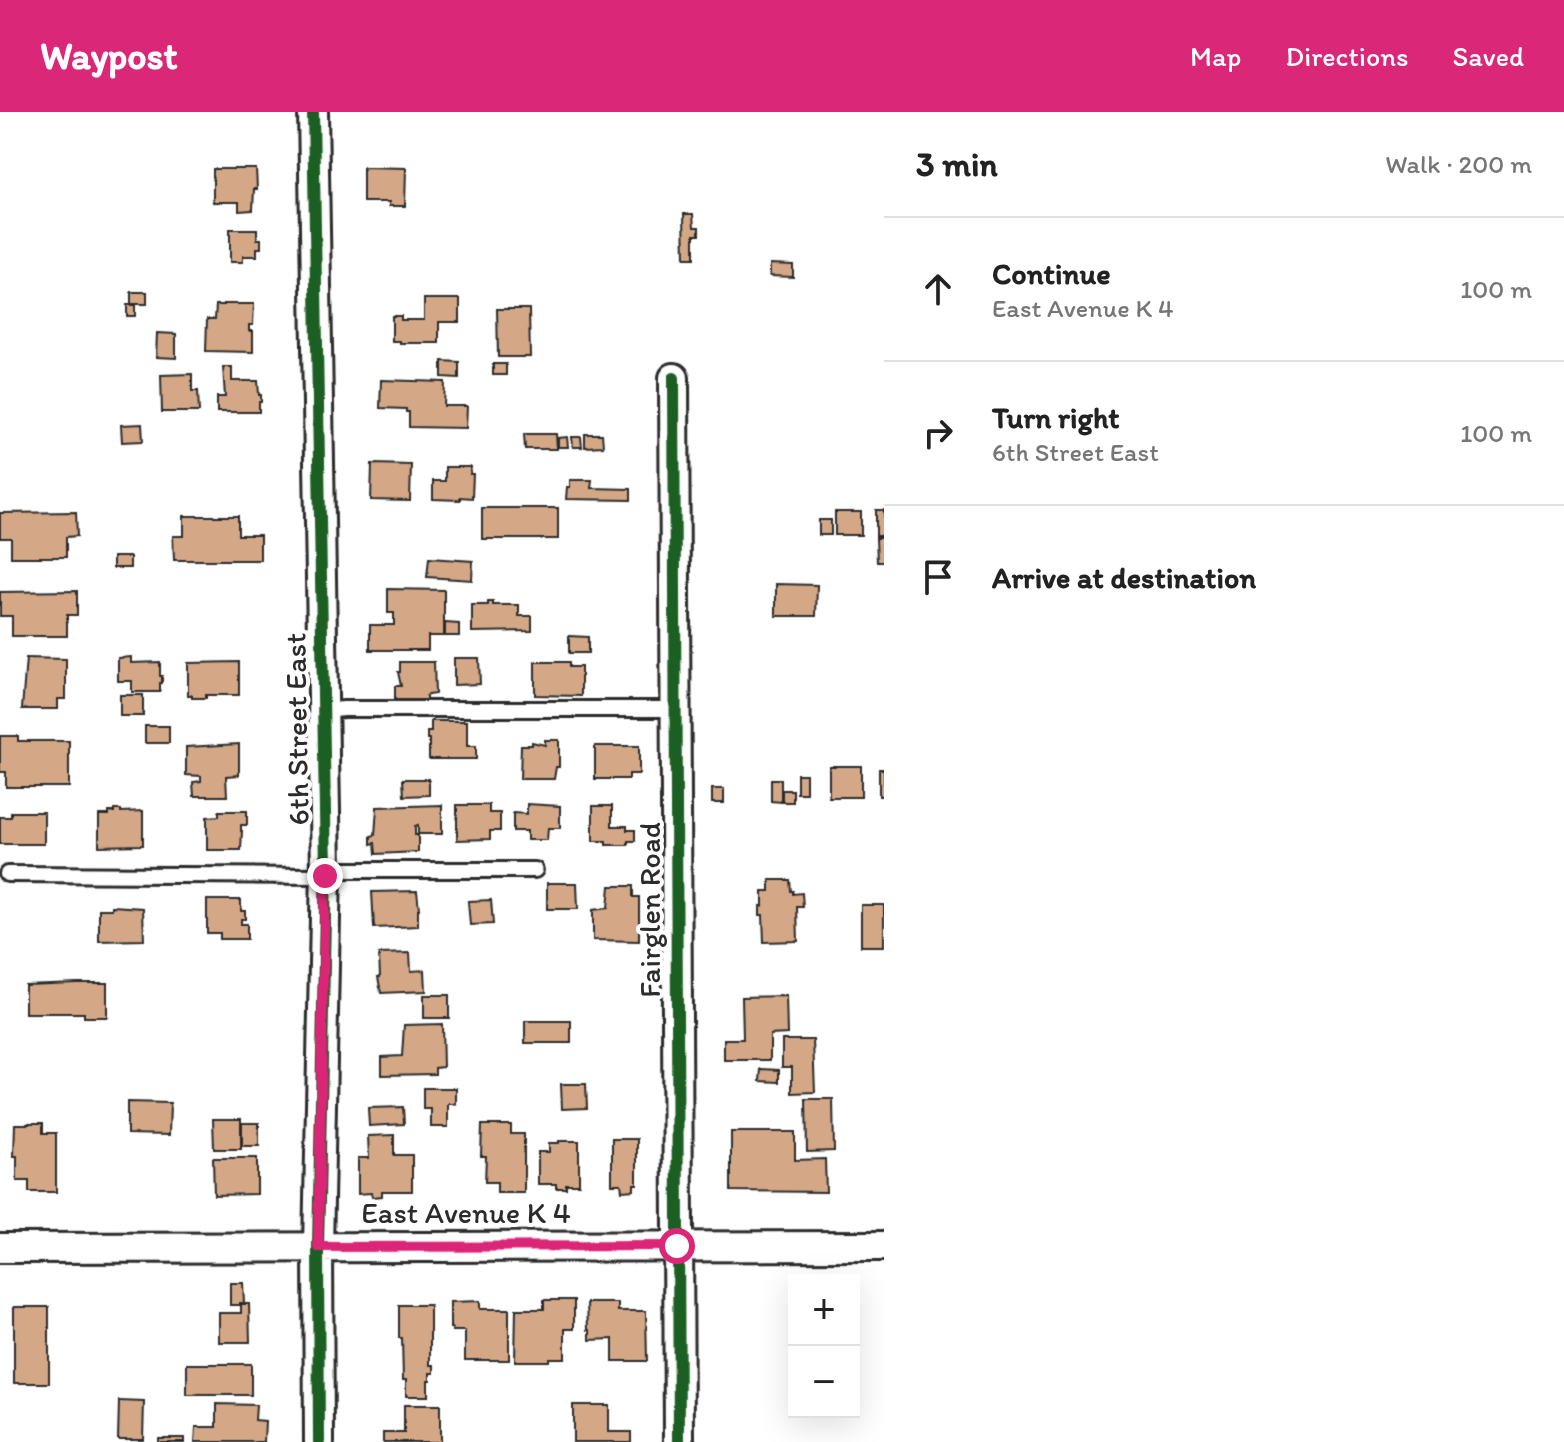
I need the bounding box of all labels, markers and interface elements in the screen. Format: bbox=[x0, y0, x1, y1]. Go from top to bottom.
text: Waypost bbox=[40, 33, 178, 79]
text: Map bbox=[1190, 39, 1241, 73]
text: Directions bbox=[1285, 39, 1409, 73]
text: Saved bbox=[1453, 39, 1524, 73]
text: 3 min bbox=[916, 144, 998, 185]
text: Walk · 200 m bbox=[1385, 148, 1532, 180]
text: Continue bbox=[992, 255, 1111, 292]
icon: ahead bbox=[916, 267, 960, 311]
text: 100 m bbox=[1460, 273, 1532, 305]
text: East Avenue K 4 bbox=[992, 292, 1174, 324]
text: Turn right bbox=[992, 399, 1120, 436]
icon: right bbox=[916, 411, 960, 455]
text: 100 m bbox=[1460, 417, 1532, 449]
text: 6th Street East bbox=[992, 436, 1159, 468]
icon: arrive bbox=[916, 555, 960, 599]
text: Arrive at destination bbox=[992, 559, 1256, 596]
street label: 6th Street East bbox=[276, 632, 317, 826]
street label: Fairglen Road bbox=[631, 822, 668, 998]
route end bbox=[307, 858, 343, 894]
street label: East Avenue K 4 bbox=[361, 1194, 571, 1231]
route start bbox=[659, 1228, 695, 1264]
map controls bbox=[788, 1274, 860, 1418]
button: + bbox=[788, 1274, 860, 1346]
button: − bbox=[788, 1346, 860, 1418]

